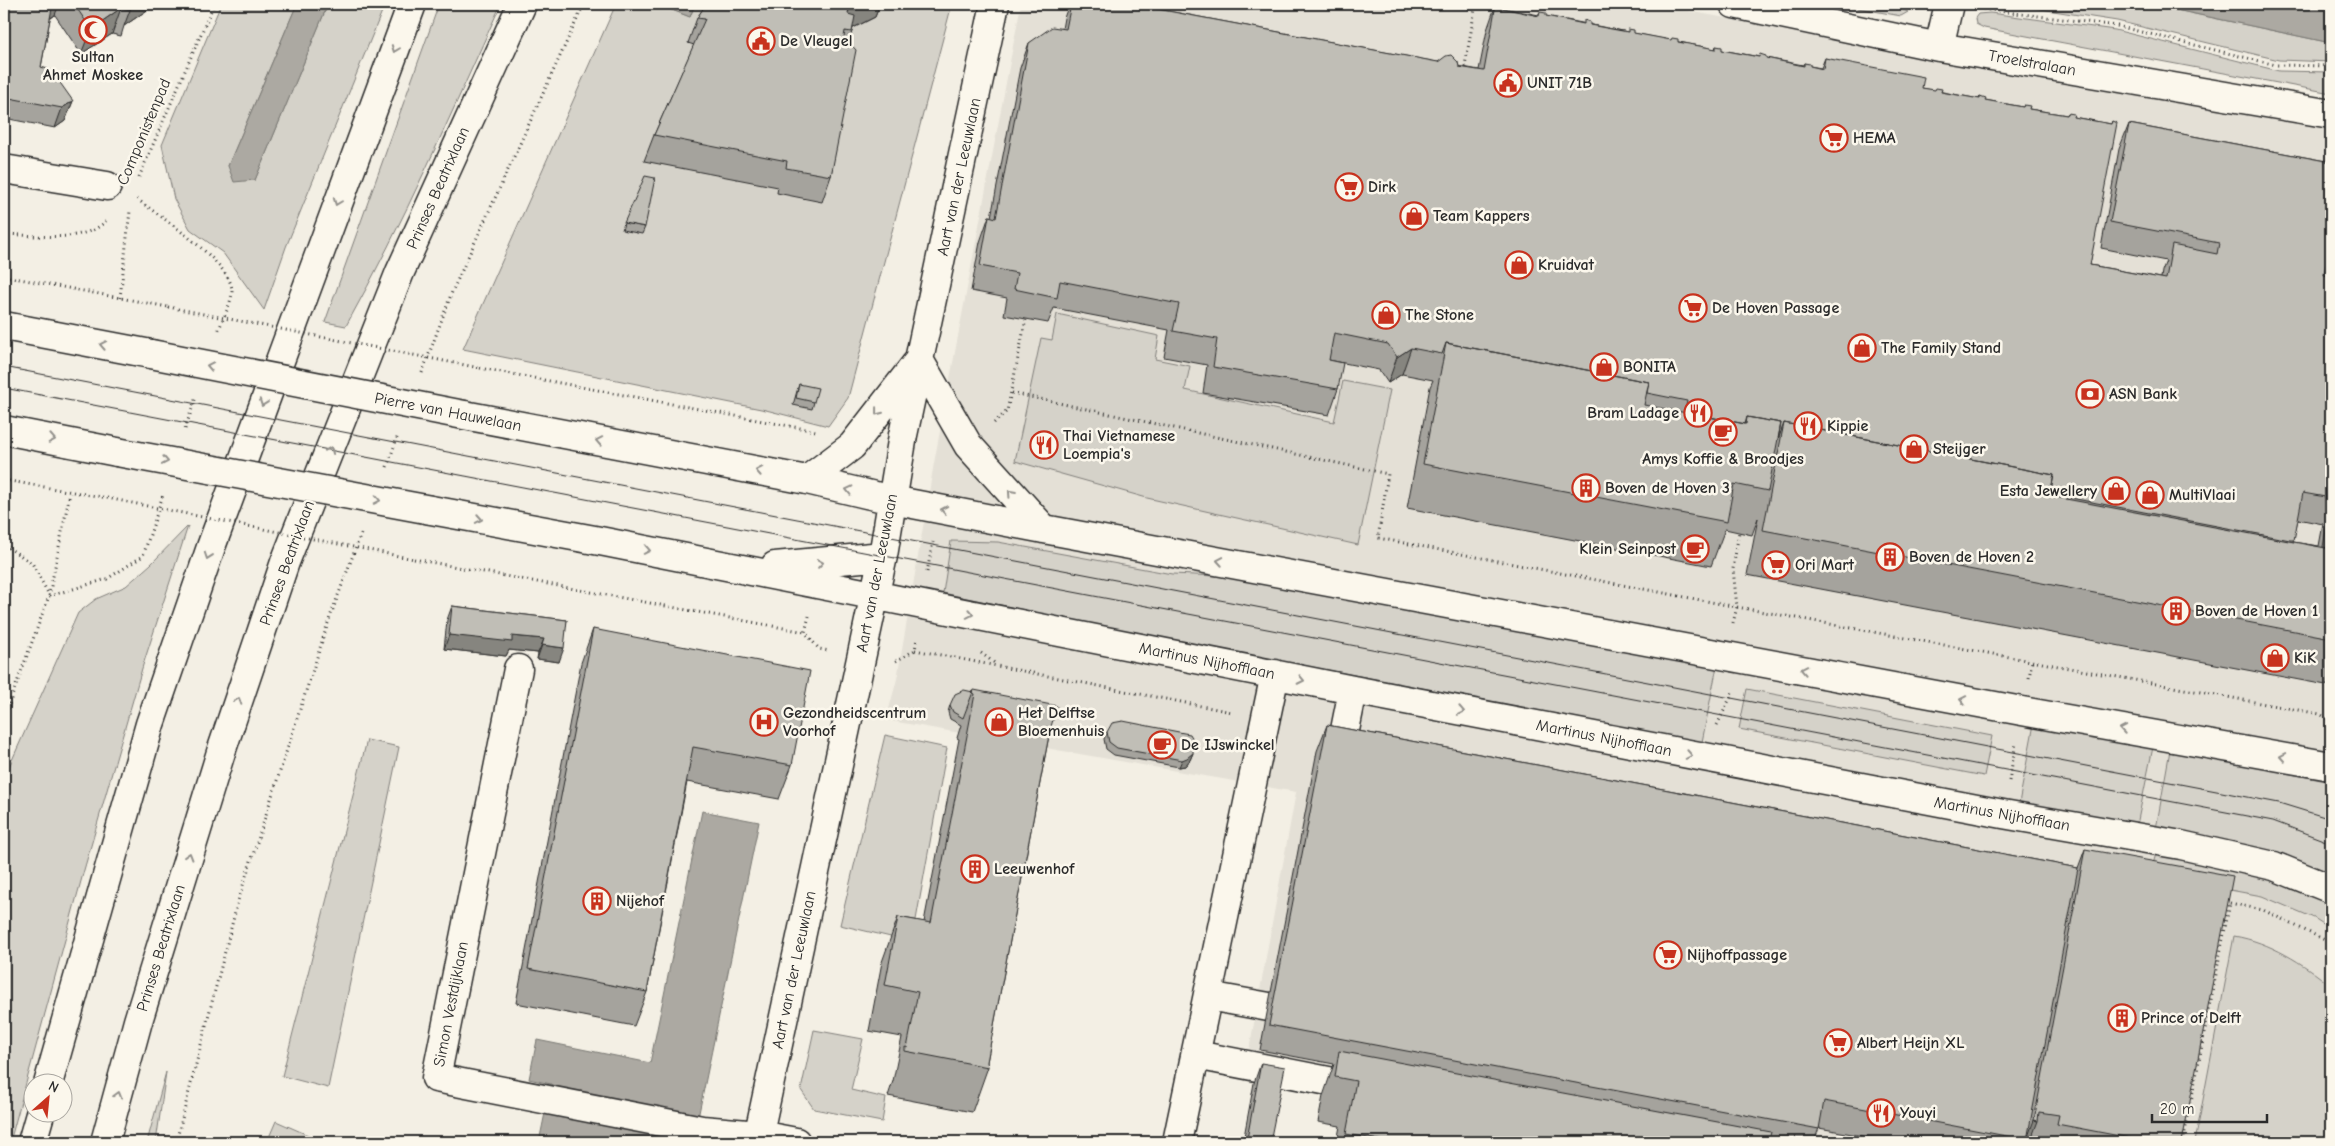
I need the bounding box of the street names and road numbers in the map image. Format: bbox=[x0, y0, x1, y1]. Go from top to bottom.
street label: Troelstralaan bbox=[1987, 46, 2077, 80]
street label: Componistenpad bbox=[113, 76, 175, 188]
street label: Aart van der Leeuwlaan bbox=[933, 96, 985, 258]
street label: Prinses Beatrixlaan bbox=[403, 124, 473, 252]
street label: Pierre van Hauwelaan bbox=[373, 389, 523, 435]
street label: Aart van der Leeuwlaan bbox=[853, 492, 901, 654]
street label: Prinses Beatrixlaan bbox=[256, 498, 318, 628]
street label: Martinus Nijhofflaan bbox=[1138, 639, 1276, 683]
street label: Martinus Nijhofflaan bbox=[1535, 716, 1673, 760]
street label: Martinus Nijhofflaan bbox=[1933, 793, 2071, 835]
street label: Prinses Beatrixlaan bbox=[133, 882, 189, 1014]
street label: Aart van der Leeuwlaan bbox=[768, 889, 820, 1051]
street label: Simon Vestdijklaan bbox=[430, 940, 472, 1068]

